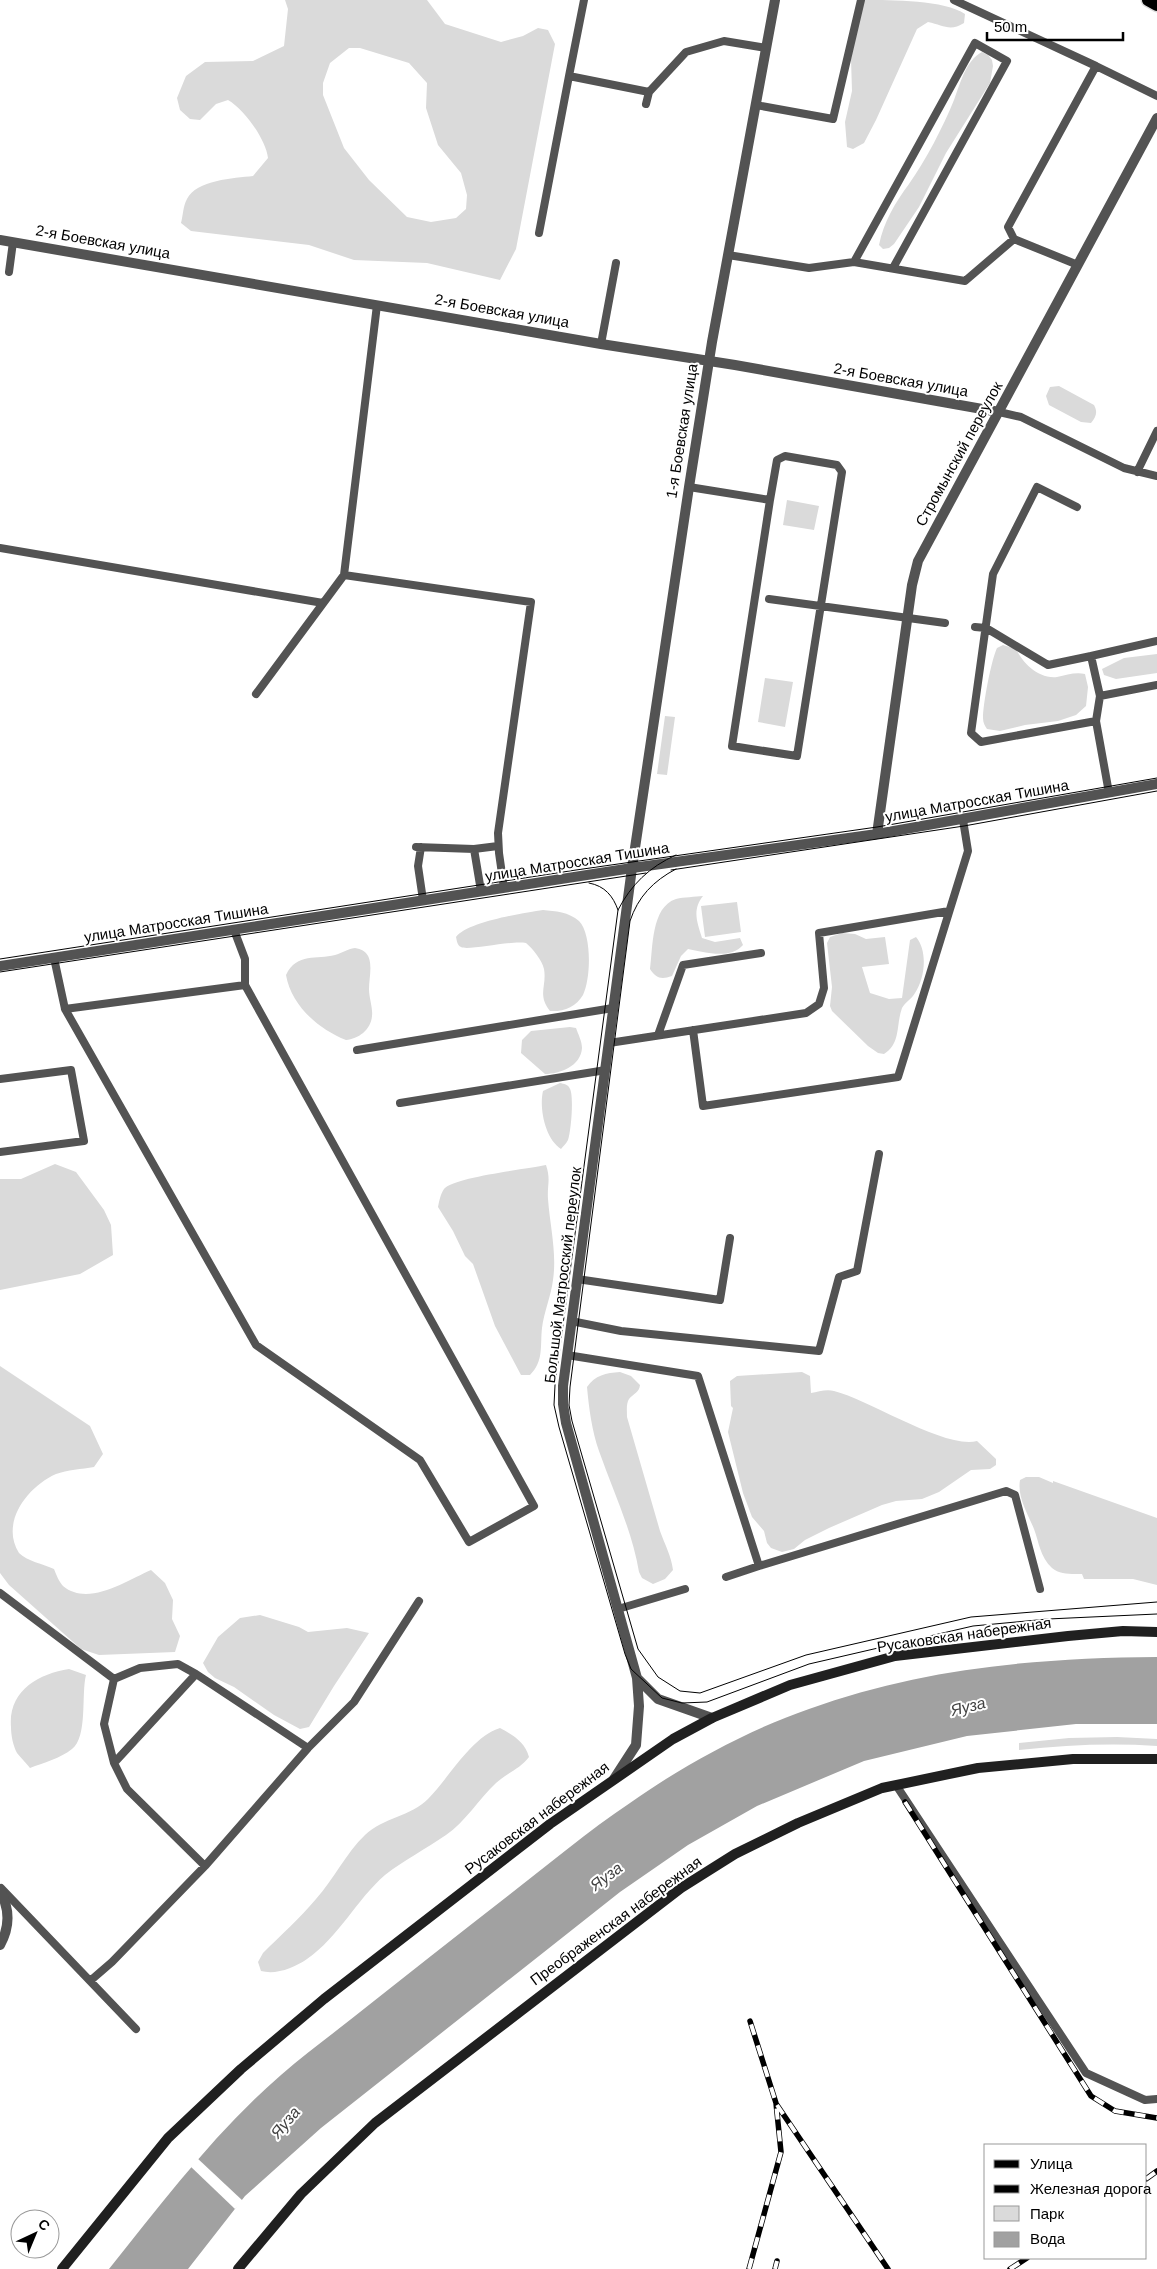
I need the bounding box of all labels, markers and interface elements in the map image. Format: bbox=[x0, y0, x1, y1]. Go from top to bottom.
scale bar bbox=[987, 10, 1123, 42]
text: 50 m bbox=[994, 18, 1027, 35]
street label: 2-я Боевская улица bbox=[35, 221, 172, 262]
street label: 2-я Боевская улица bbox=[434, 290, 571, 331]
street label: 2-я Боевская улица bbox=[833, 359, 970, 400]
street label: 1-я Боевская улица bbox=[662, 362, 701, 500]
street label: Стромынский переулок bbox=[912, 378, 1006, 529]
street label: улица Матросская Тишина bbox=[884, 776, 1071, 825]
street label: улица Матросская Тишина bbox=[484, 838, 671, 884]
street label: улица Матросская Тишина bbox=[83, 899, 270, 945]
street label: Большой Матросский переулок bbox=[541, 1165, 584, 1384]
street label: Русаковская набережная bbox=[876, 1614, 1052, 1655]
water label: Яуза bbox=[948, 1694, 987, 1719]
street label: Русаковская набережная bbox=[461, 1758, 612, 1877]
street label: Преображенская набережная bbox=[527, 1853, 705, 1988]
water label: Яуза bbox=[586, 1859, 625, 1894]
water label: Яуза bbox=[267, 2103, 303, 2142]
legend bbox=[984, 2144, 1147, 2259]
text: Улица bbox=[1030, 2155, 1073, 2172]
text: Железная дорога bbox=[1030, 2180, 1152, 2197]
text: Парк bbox=[1030, 2205, 1064, 2222]
north arrow bbox=[10, 2209, 60, 2259]
text: С bbox=[35, 2215, 53, 2234]
text: Вода bbox=[1030, 2230, 1066, 2247]

